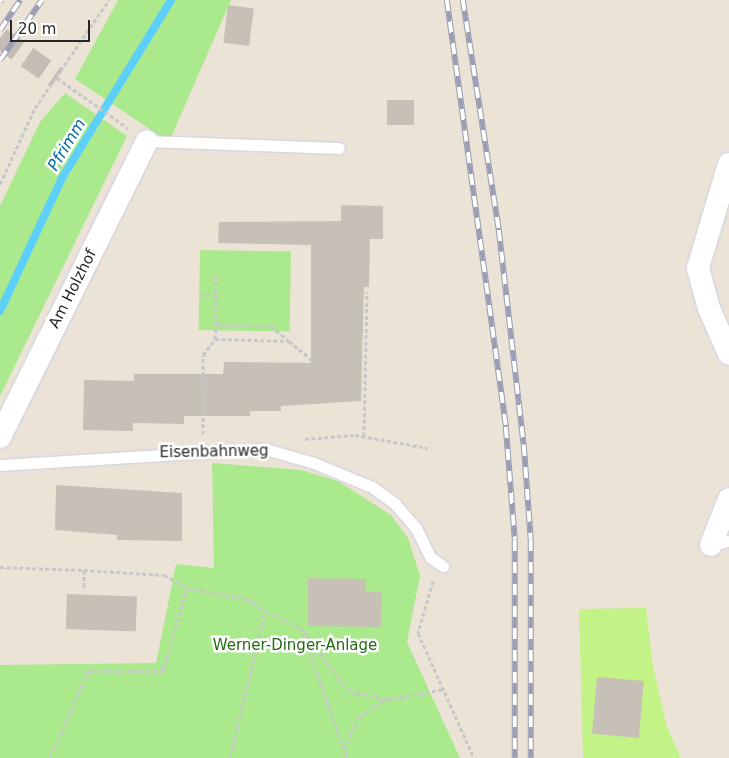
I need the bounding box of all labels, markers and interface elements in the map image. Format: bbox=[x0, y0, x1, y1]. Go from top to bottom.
scale bar bbox=[12, 10, 92, 42]
text: 20 m bbox=[18, 20, 56, 38]
water label: Pfrimm bbox=[44, 115, 90, 175]
street label: Am Holzhof bbox=[45, 247, 101, 331]
street label: Eisenbahnweg bbox=[159, 442, 269, 462]
park label: Werner-Dinger-Anlage bbox=[213, 637, 377, 655]

